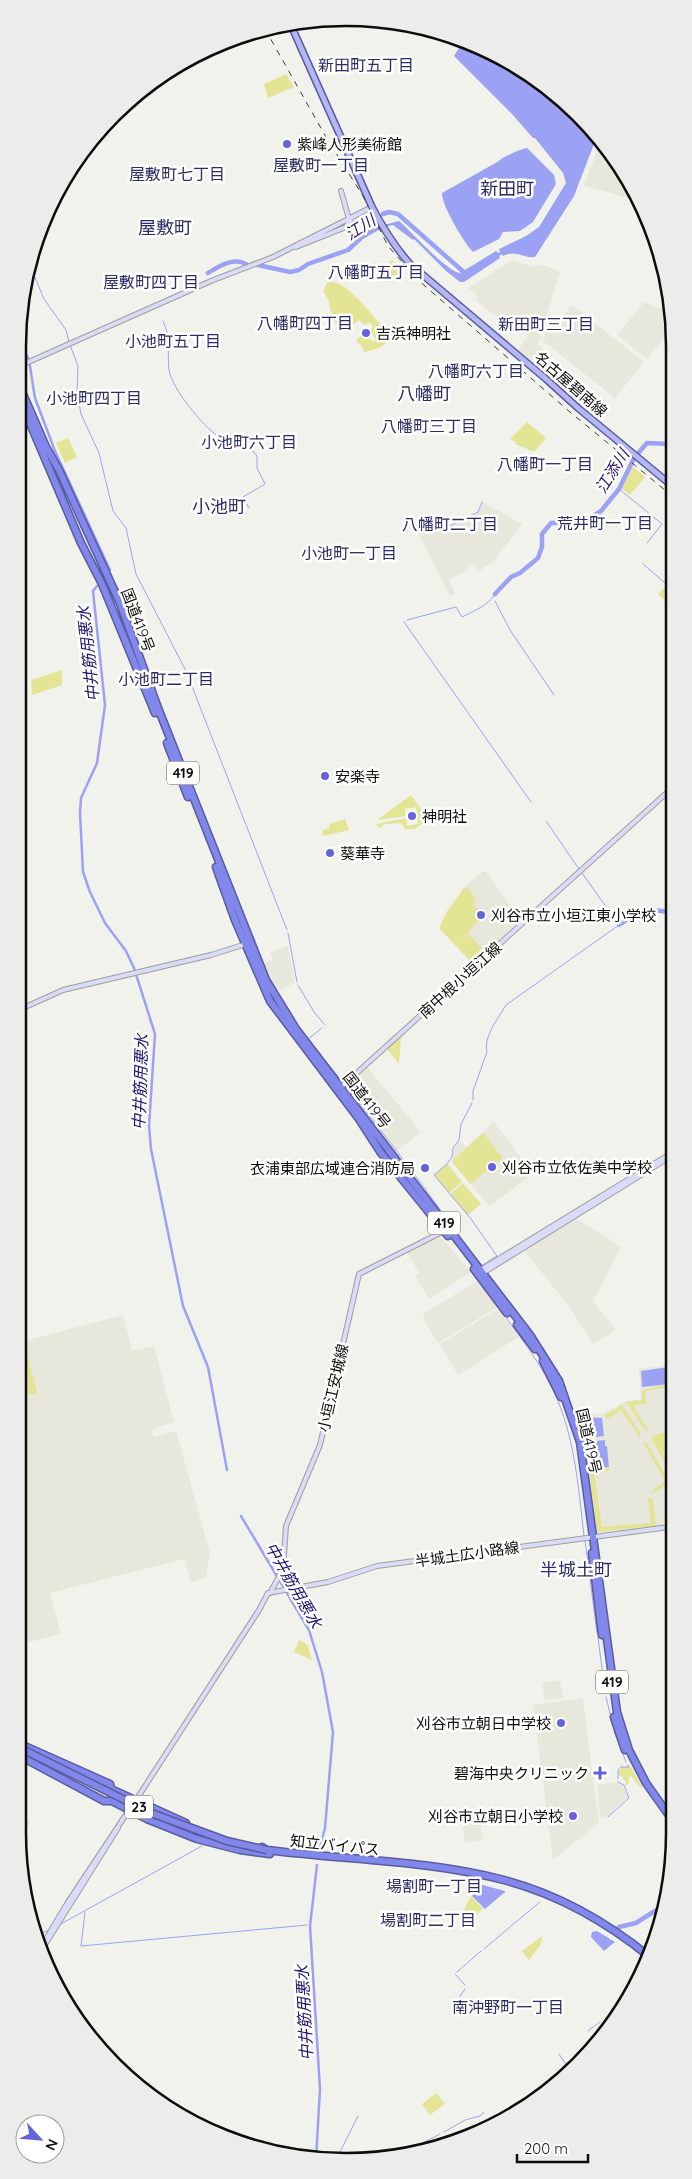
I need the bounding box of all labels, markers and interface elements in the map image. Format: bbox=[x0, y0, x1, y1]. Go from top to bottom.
district label: 新田町五丁目 bbox=[318, 55, 414, 75]
place label: 紫峰人形美術館 bbox=[297, 135, 402, 154]
marker: 紫峰人形美術館 bbox=[281, 138, 293, 150]
district label: 屋敷町一丁目 bbox=[273, 155, 369, 175]
district label: 屋敷町七丁目 bbox=[129, 164, 225, 184]
district label: 新田町 bbox=[480, 177, 534, 200]
water label: 江川 bbox=[341, 209, 381, 244]
district label: 屋敷町 bbox=[138, 216, 192, 239]
district label: 八幡町五丁目 bbox=[328, 262, 424, 282]
district label: 屋敷町四丁目 bbox=[103, 272, 199, 292]
district label: 八幡町四丁目 bbox=[257, 313, 353, 333]
district label: 新田町三丁目 bbox=[498, 314, 594, 334]
place label: 吉浜神明社 bbox=[376, 324, 451, 343]
marker: 吉浜神明社 bbox=[360, 327, 372, 339]
district label: 小池町五丁目 bbox=[125, 331, 221, 351]
street label: 名古屋碧南線 bbox=[531, 347, 611, 421]
district label: 八幡町六丁目 bbox=[428, 361, 524, 381]
district label: 八幡町 bbox=[397, 382, 451, 405]
district label: 小池町四丁目 bbox=[46, 388, 142, 408]
district label: 八幡町三丁目 bbox=[381, 416, 477, 436]
district label: 小池町六丁目 bbox=[201, 432, 297, 452]
water label: 江添川 bbox=[591, 444, 634, 497]
district label: 八幡町一丁目 bbox=[497, 454, 593, 474]
district label: 小池町 bbox=[192, 495, 246, 518]
district label: 荒井町一丁目 bbox=[557, 513, 653, 533]
district label: 八幡町二丁目 bbox=[402, 514, 498, 534]
district label: 小池町一丁目 bbox=[301, 543, 397, 563]
street label: 国道419号 bbox=[117, 585, 159, 655]
water label: 中井筋用悪水 bbox=[73, 603, 103, 703]
district label: 小池町二丁目 bbox=[118, 669, 214, 689]
road number: 419 bbox=[167, 761, 199, 784]
place label: 安楽寺 bbox=[335, 767, 380, 786]
marker: 安楽寺 bbox=[319, 770, 331, 782]
place label: 神明社 bbox=[422, 807, 467, 826]
marker: 神明社 bbox=[406, 810, 418, 822]
place label: 葵華寺 bbox=[340, 844, 385, 863]
marker: 葵華寺 bbox=[324, 847, 336, 859]
place label: 刈谷市立小垣江東小学校 bbox=[491, 906, 656, 925]
marker: 刈谷市立小垣江東小学校 bbox=[475, 909, 487, 921]
street label: 南中根小垣江線 bbox=[415, 938, 505, 1022]
water label: 中井筋用悪水 bbox=[128, 1032, 152, 1130]
street label: 国道419号 bbox=[339, 1068, 395, 1132]
place label: 刈谷市立依佐美中学校 bbox=[502, 1158, 652, 1177]
place label: 衣浦東部広域連合消防局 bbox=[250, 1159, 415, 1178]
marker: 刈谷市立依佐美中学校 bbox=[486, 1161, 498, 1173]
marker: 衣浦東部広域連合消防局 bbox=[419, 1162, 431, 1174]
road number: 419 bbox=[428, 1212, 460, 1234]
street label: 小垣江安城線 bbox=[314, 1342, 352, 1434]
street label: 国道419号 bbox=[572, 1406, 606, 1476]
street label: 半城土広小路線 bbox=[414, 1537, 520, 1571]
water label: 中井筋用悪水 bbox=[261, 1538, 328, 1633]
district label: 半城土町 bbox=[540, 1558, 612, 1581]
road number: 419 bbox=[596, 1670, 628, 1694]
place label: 刈谷市立朝日中学校 bbox=[416, 1714, 551, 1733]
marker: 刈谷市立朝日中学校 bbox=[555, 1717, 567, 1729]
place label: 碧海中央クリニック bbox=[454, 1764, 589, 1783]
marker: 碧海中央クリニック bbox=[593, 1766, 607, 1780]
road number: 23 bbox=[125, 1795, 153, 1818]
place label: 刈谷市立朝日小学校 bbox=[428, 1807, 563, 1826]
marker: 刈谷市立朝日小学校 bbox=[567, 1810, 579, 1822]
street label: 知立バイパス bbox=[289, 1831, 381, 1859]
district label: 場割町一丁目 bbox=[386, 1876, 482, 1896]
district label: 場割町二丁目 bbox=[380, 1910, 476, 1930]
water label: 中井筋用悪水 bbox=[291, 1963, 316, 2061]
district label: 南沖野町一丁目 bbox=[452, 1997, 564, 2017]
north arrow bbox=[15, 2114, 65, 2164]
scale bar bbox=[517, 2132, 588, 2164]
text: N bbox=[41, 2136, 62, 2153]
text: 200 m bbox=[524, 2139, 568, 2158]

